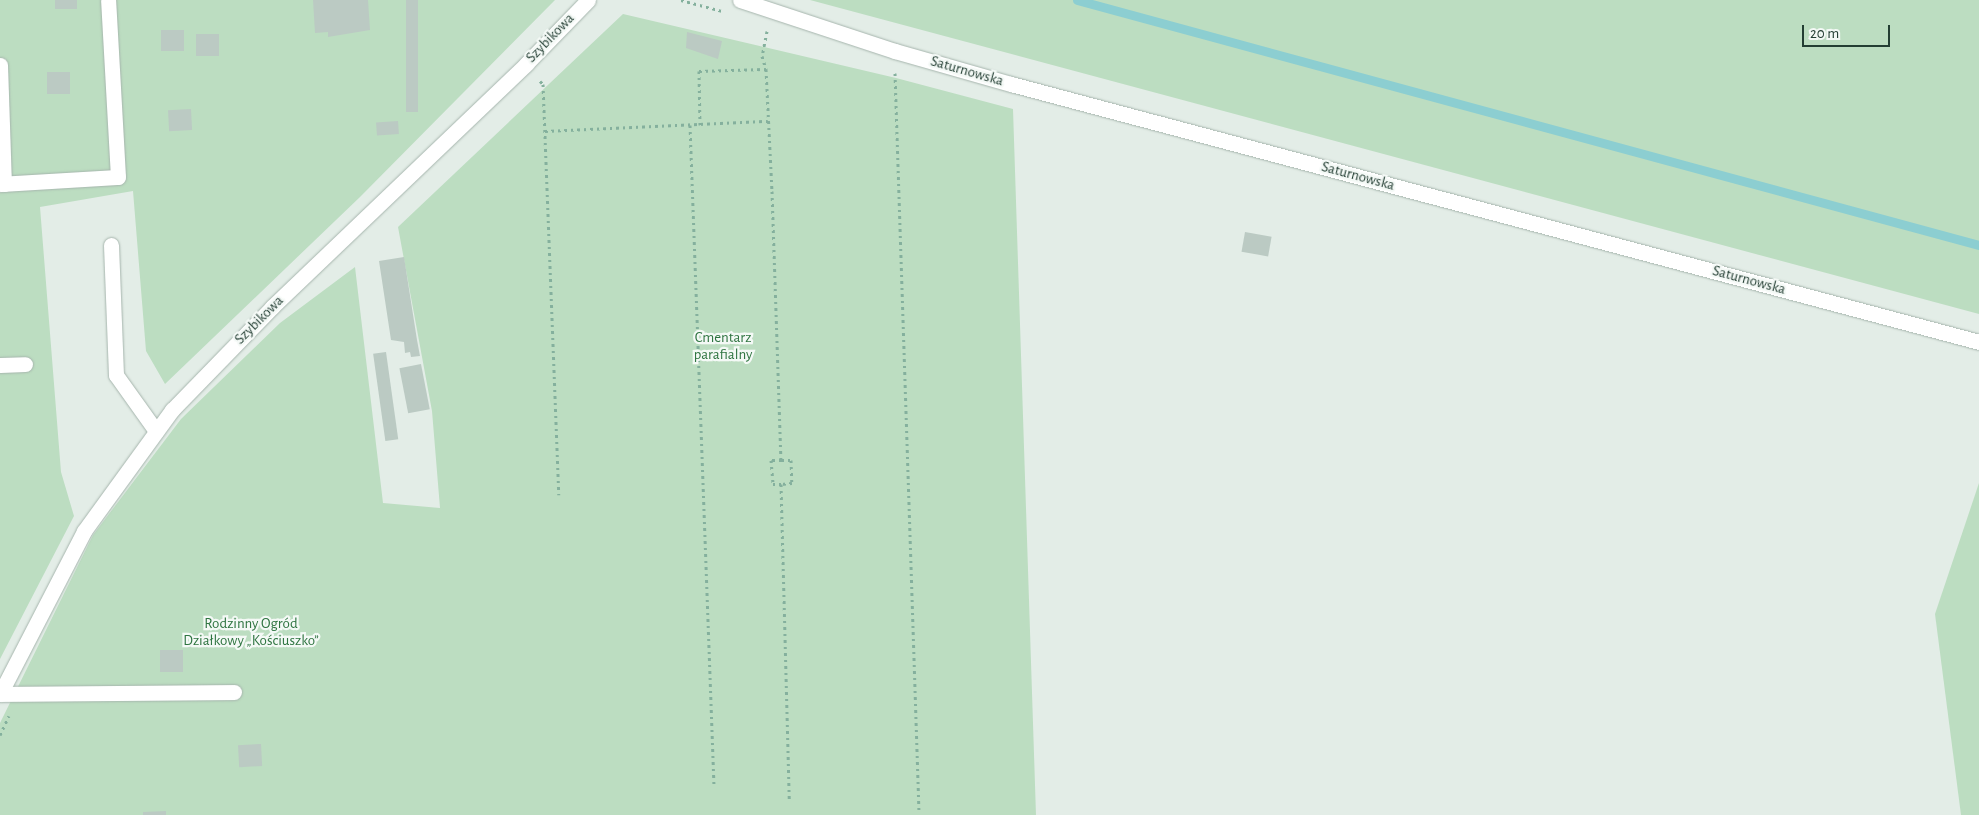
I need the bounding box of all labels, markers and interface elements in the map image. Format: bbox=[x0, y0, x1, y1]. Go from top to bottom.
street label: Szybikowa bbox=[522, 10, 578, 66]
scale bar bbox=[1804, 15, 1892, 47]
text: 20 m bbox=[1810, 26, 1839, 41]
street label: Saturnowska bbox=[929, 52, 1005, 90]
street label: Saturnowska bbox=[1320, 158, 1396, 194]
street label: Saturnowska bbox=[1711, 262, 1787, 298]
street label: Szybikowa bbox=[231, 292, 287, 348]
park label: Cmentarz parafialny bbox=[694, 328, 752, 363]
park label: Rodzinny Ogród Działkowy „Kościuszko” bbox=[183, 614, 319, 649]

